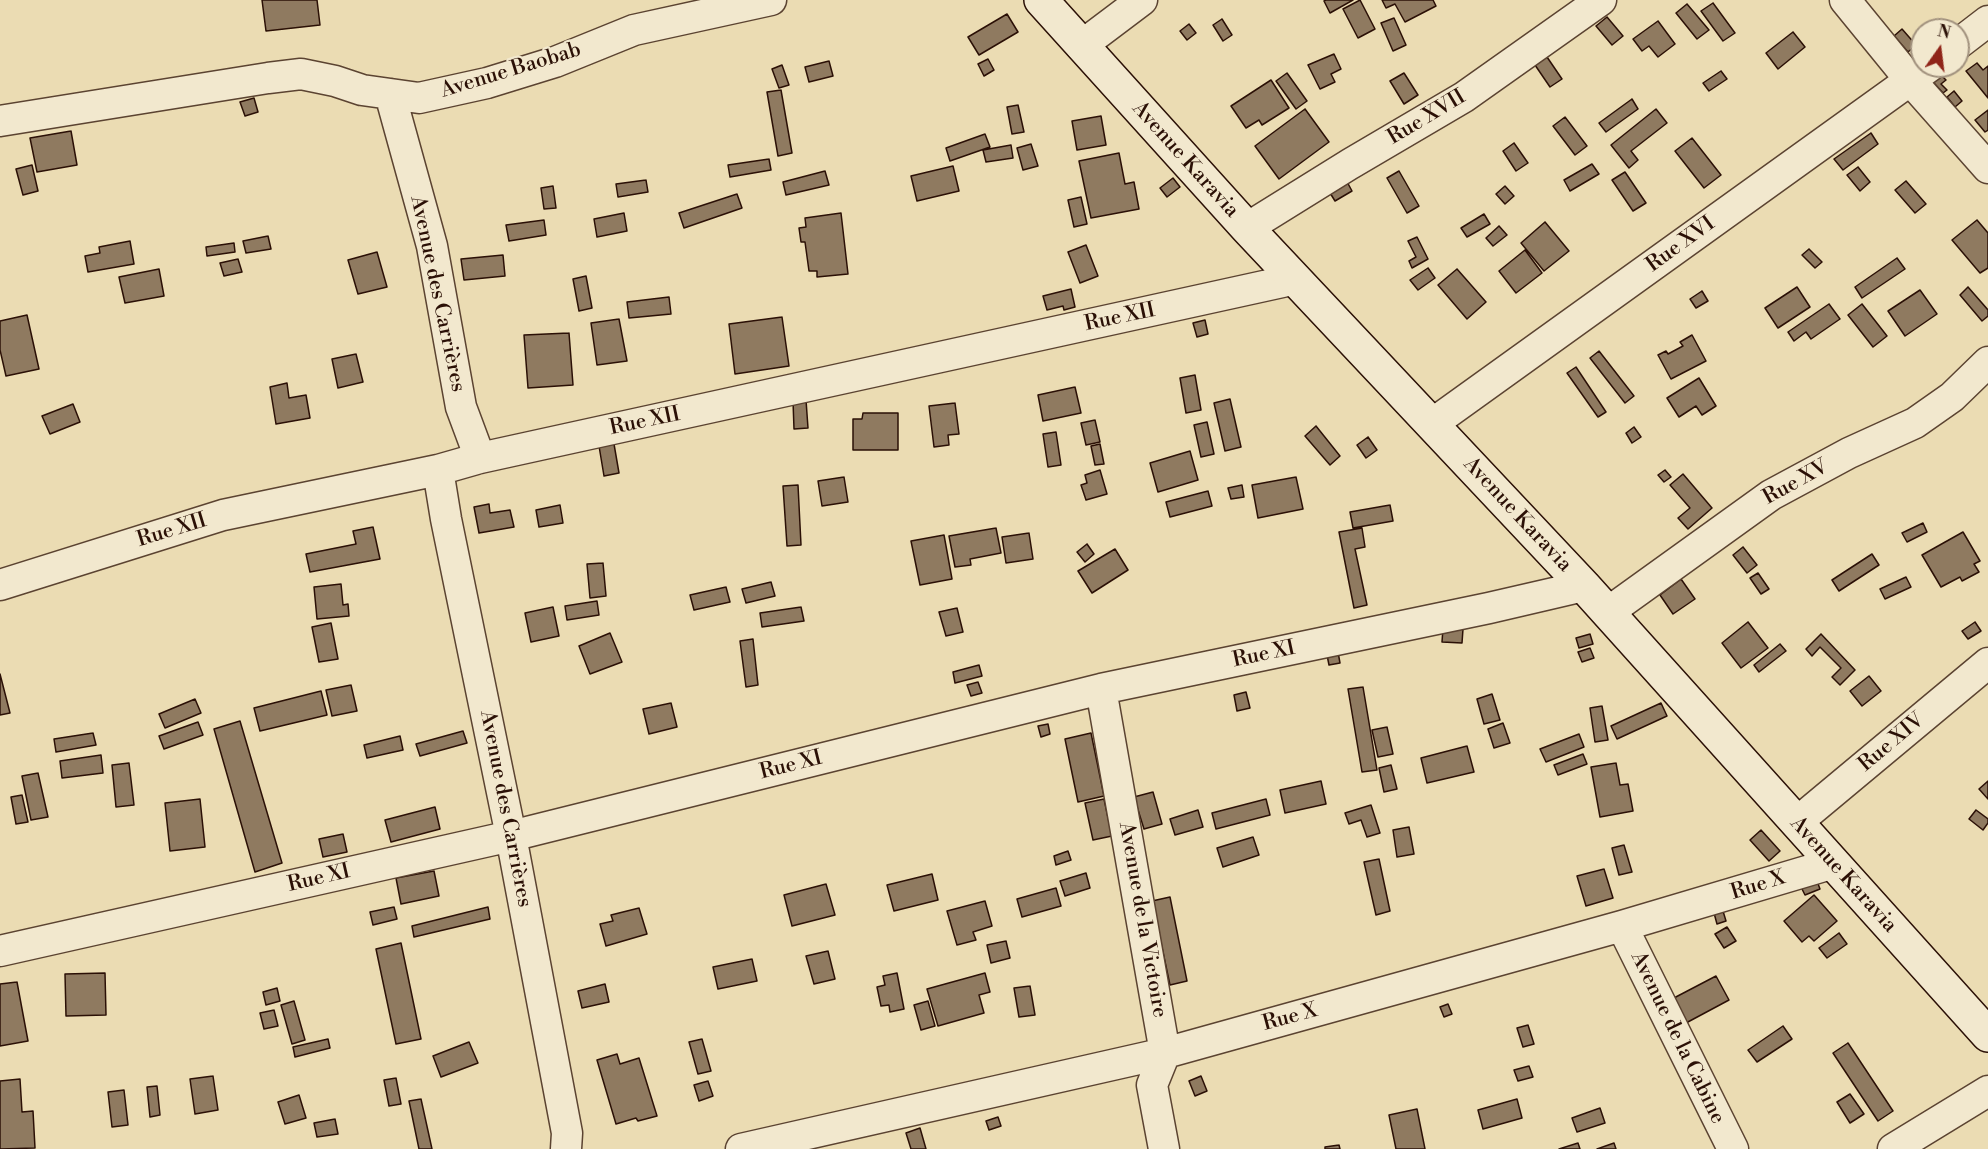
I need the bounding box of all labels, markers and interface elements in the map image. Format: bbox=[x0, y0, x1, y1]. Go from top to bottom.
north arrow bbox=[1910, 18, 1970, 78]
text: N bbox=[1935, 21, 1952, 44]
street label: Avenue Baobab bbox=[438, 38, 584, 104]
street label: Rue XVII bbox=[1383, 85, 1471, 151]
street label: Avenue Karavia bbox=[1126, 97, 1244, 223]
street label: Avenue des Carrières bbox=[404, 194, 470, 394]
street label: Rue XVI bbox=[1642, 212, 1720, 278]
street label: Rue XII bbox=[1082, 298, 1158, 338]
street label: Rue XII bbox=[607, 402, 683, 442]
street label: Avenue Karavia bbox=[1457, 452, 1577, 578]
street label: Rue XV bbox=[1759, 455, 1833, 511]
street label: Rue XII bbox=[134, 509, 210, 553]
street label: Rue XI bbox=[1230, 636, 1298, 674]
street label: Avenue des Carrières bbox=[474, 708, 536, 910]
street label: Rue XIV bbox=[1854, 708, 1930, 778]
street label: Rue XI bbox=[757, 746, 825, 786]
street label: Avenue Karavia bbox=[1784, 812, 1902, 938]
street label: Avenue de la Victoire bbox=[1112, 820, 1172, 1020]
street label: Rue XI bbox=[285, 860, 353, 898]
street label: Rue X bbox=[1728, 866, 1788, 906]
street label: Avenue de la Cabine bbox=[1624, 948, 1730, 1128]
street label: Rue X bbox=[1260, 999, 1320, 1037]

